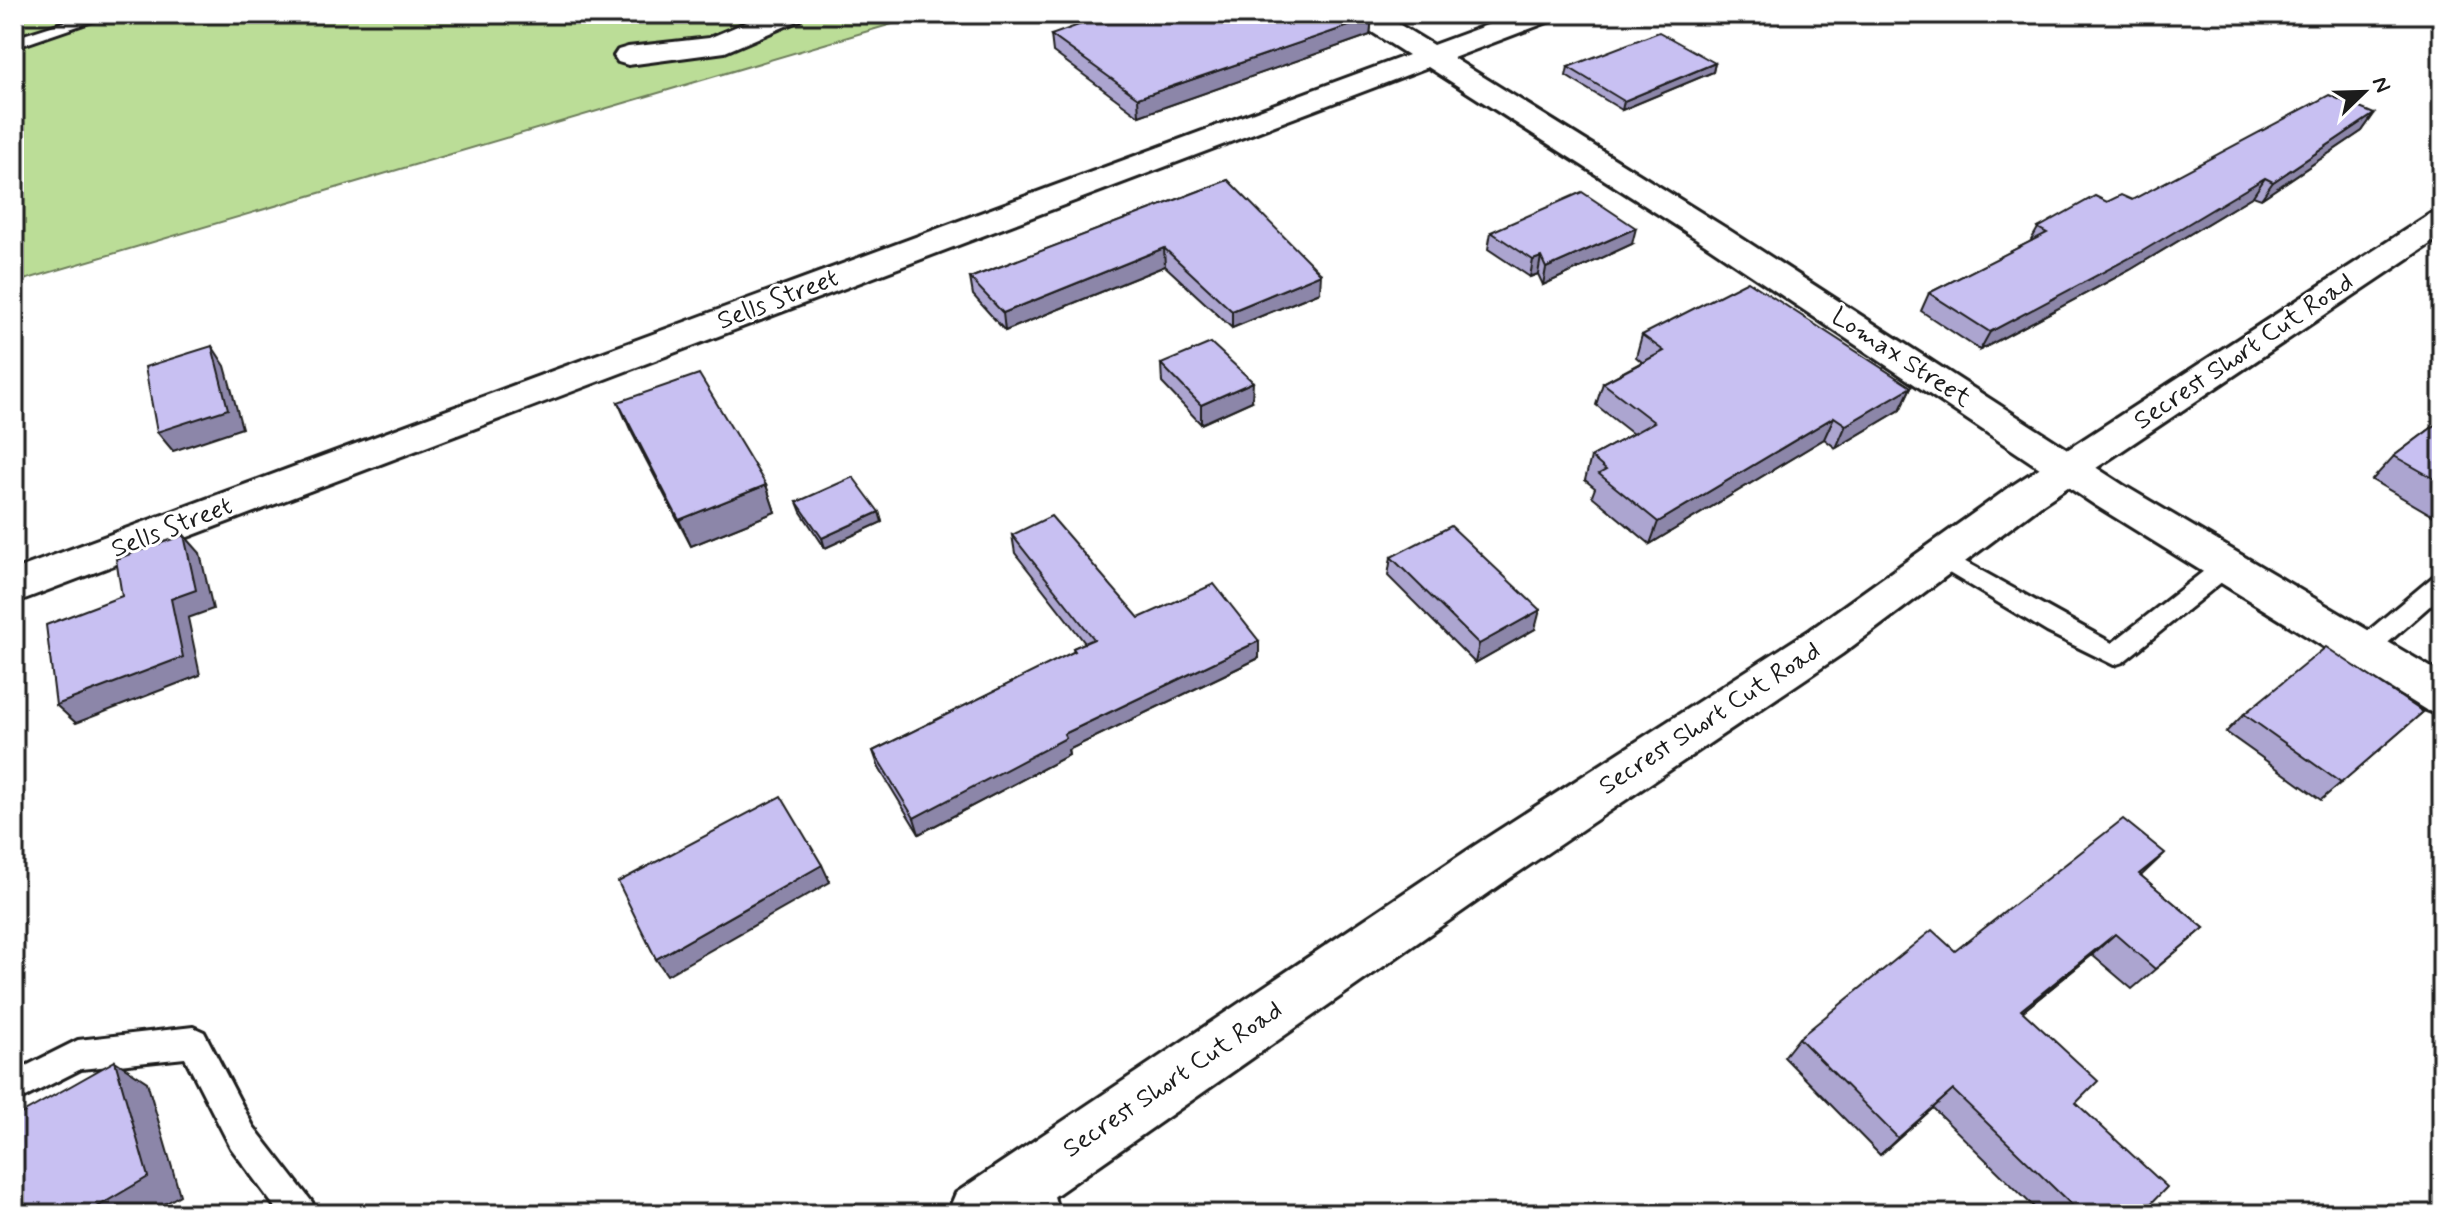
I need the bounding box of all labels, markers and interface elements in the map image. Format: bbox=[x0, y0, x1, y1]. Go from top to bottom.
north arrow bbox=[2324, 52, 2404, 132]
text: N bbox=[2365, 73, 2396, 97]
street label: Sells Street bbox=[713, 261, 843, 339]
street label: Secrest Short Cut Road bbox=[2128, 266, 2360, 438]
street label: Lomax Street bbox=[1824, 300, 1978, 416]
street label: Sells Street bbox=[107, 489, 237, 567]
street label: Secrest Short Cut Road bbox=[1593, 634, 1827, 804]
street label: Secrest Short Cut Road bbox=[1057, 994, 1289, 1166]

